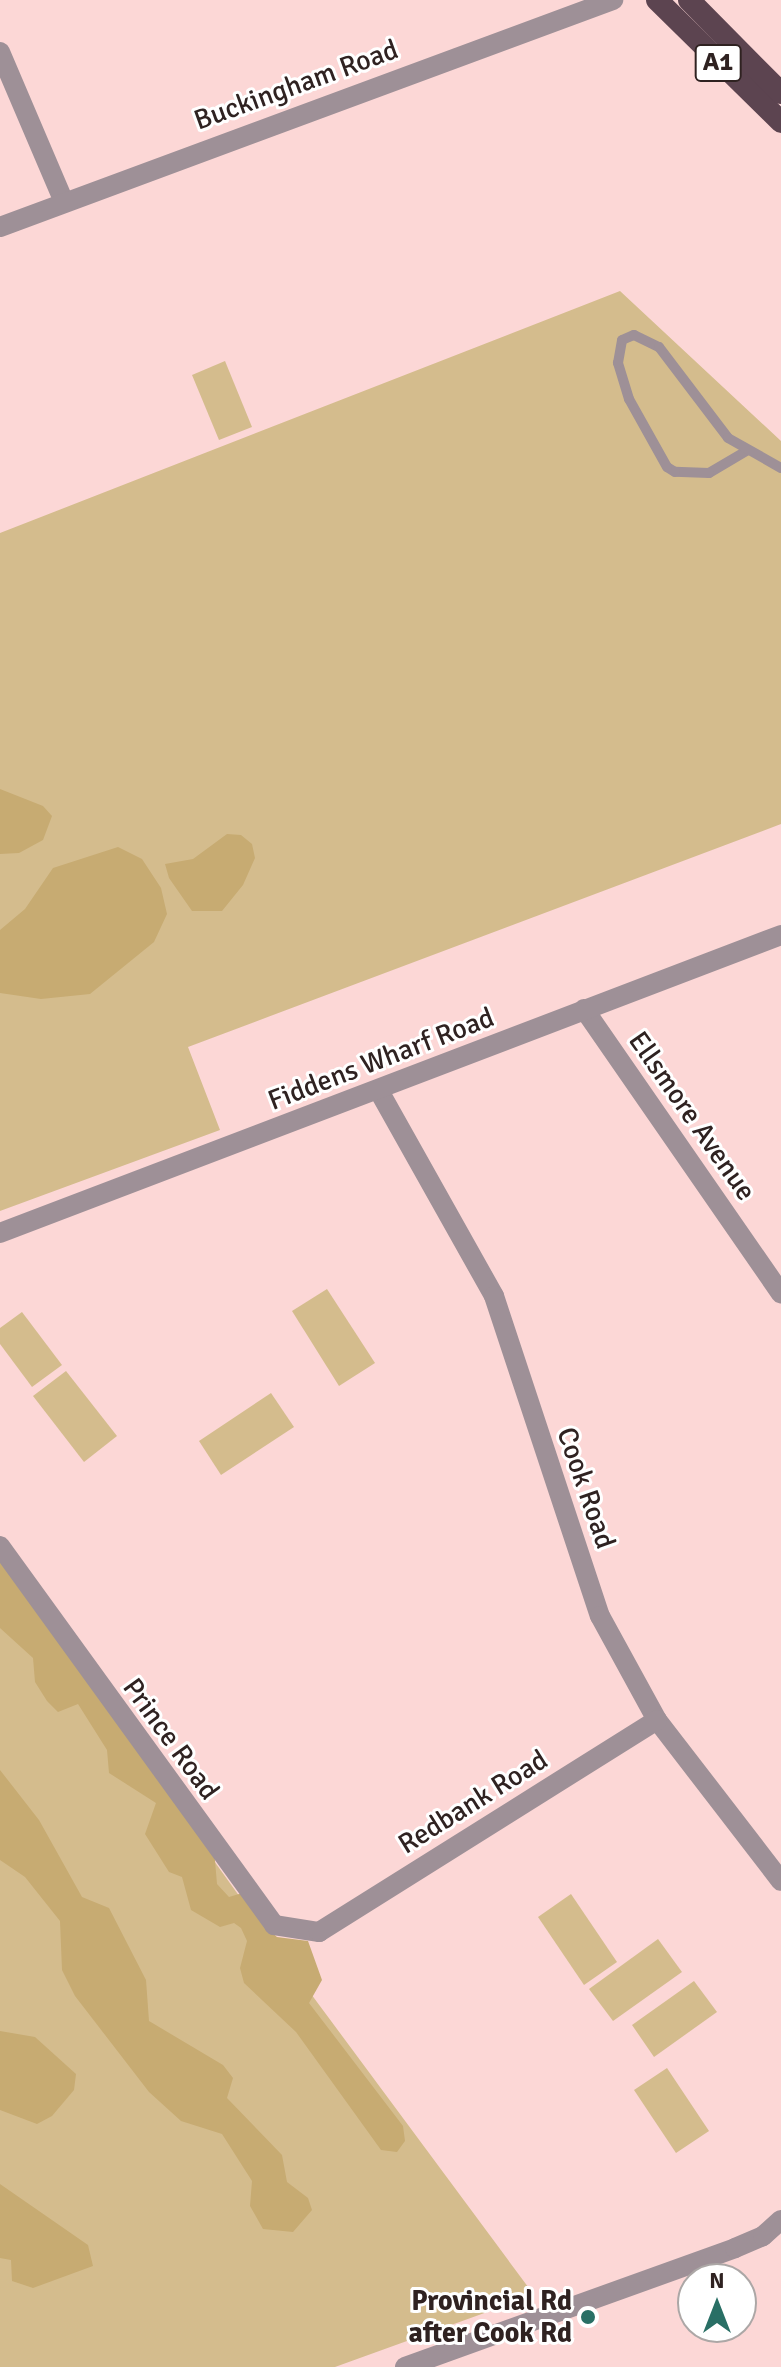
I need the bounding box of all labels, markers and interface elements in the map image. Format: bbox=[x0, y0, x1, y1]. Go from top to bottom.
street label: Buckingham Road bbox=[189, 32, 403, 138]
road number: A1 bbox=[694, 41, 742, 85]
street label: Fiddens Wharf Road bbox=[263, 1000, 499, 1118]
street label: Ellsmore Avenue bbox=[621, 1025, 763, 1207]
street label: Cook Road bbox=[550, 1423, 622, 1553]
street label: Prince Road bbox=[116, 1672, 226, 1806]
street label: Redbank Road bbox=[392, 1743, 554, 1861]
north arrow bbox=[677, 2263, 757, 2343]
text: N bbox=[709, 2267, 725, 2294]
place label: Provincial Rd after Cook Rd bbox=[409, 2284, 572, 2350]
marker: Provincial Rd after Cook Rd bbox=[579, 2308, 597, 2326]

